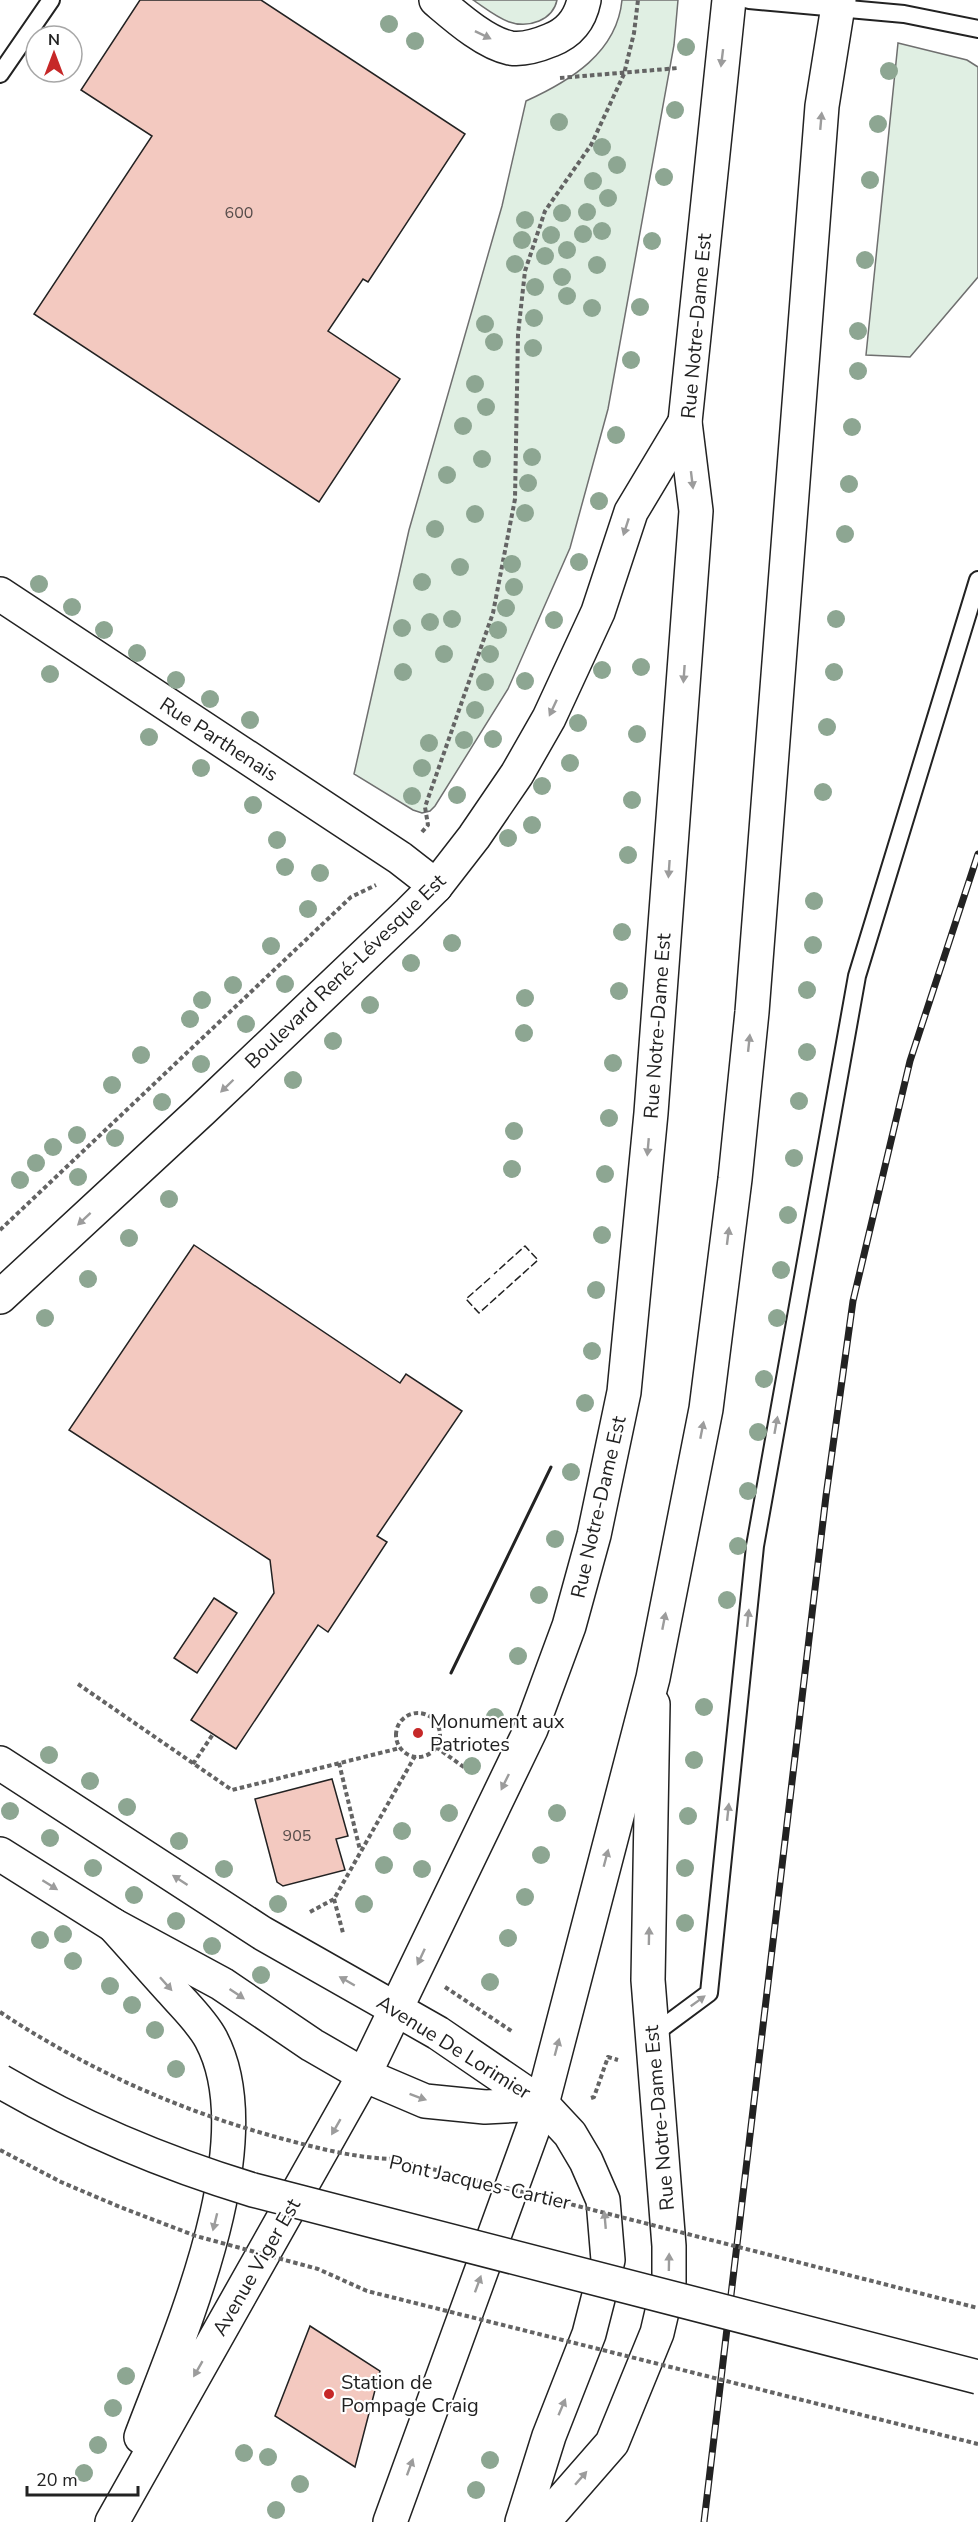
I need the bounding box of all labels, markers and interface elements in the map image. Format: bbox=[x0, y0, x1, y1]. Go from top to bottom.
north arrow bbox=[24, 24, 84, 84]
text: N bbox=[48, 29, 60, 51]
one-way arrow bbox=[474, 30, 491, 39]
one-way arrow bbox=[717, 49, 727, 68]
one-way arrow bbox=[816, 111, 826, 130]
house number: 600 bbox=[225, 202, 253, 224]
street label: Rue Notre-Dame Est bbox=[675, 231, 718, 420]
one-way arrow bbox=[687, 470, 697, 489]
one-way arrow bbox=[621, 518, 630, 536]
one-way arrow bbox=[679, 665, 688, 684]
street label: Rue Parthenais bbox=[154, 691, 283, 788]
one-way arrow bbox=[549, 699, 558, 716]
one-way arrow bbox=[664, 859, 674, 878]
street label: Boulevard René-Lévesque Est bbox=[239, 867, 452, 1075]
street label: Rue Notre-Dame Est bbox=[638, 931, 678, 1120]
one-way arrow bbox=[744, 1033, 754, 1052]
one-way arrow bbox=[220, 1079, 235, 1092]
one-way arrow bbox=[643, 1137, 653, 1156]
one-way arrow bbox=[77, 1212, 92, 1225]
one-way arrow bbox=[723, 1227, 732, 1246]
street label: Rue Notre-Dame Est bbox=[564, 1413, 633, 1601]
one-way arrow bbox=[772, 1416, 781, 1435]
one-way arrow bbox=[698, 1420, 707, 1439]
one-way arrow bbox=[743, 1609, 753, 1628]
one-way arrow bbox=[660, 1611, 669, 1630]
place label: Monument aux Patriotes bbox=[430, 1708, 565, 1758]
marker: Monument aux Patriotes bbox=[411, 1726, 425, 1740]
one-way arrow bbox=[501, 1773, 510, 1790]
one-way arrow bbox=[723, 1803, 733, 1822]
house number: 905 bbox=[283, 1825, 311, 1847]
one-way arrow bbox=[602, 1849, 612, 1867]
one-way arrow bbox=[172, 1874, 188, 1885]
one-way arrow bbox=[41, 1879, 58, 1890]
one-way arrow bbox=[644, 1926, 653, 1945]
one-way arrow bbox=[417, 1949, 426, 1966]
one-way arrow bbox=[159, 1976, 172, 1991]
one-way arrow bbox=[338, 1976, 355, 1986]
one-way arrow bbox=[229, 1988, 245, 1999]
street label: Avenue De Lorimier bbox=[371, 1989, 536, 2106]
one-way arrow bbox=[690, 1995, 706, 2007]
street label: Rue Notre-Dame Est bbox=[638, 2023, 681, 2212]
one-way arrow bbox=[553, 2038, 562, 2056]
one-way arrow bbox=[409, 2093, 427, 2103]
one-way arrow bbox=[331, 2119, 341, 2136]
street label: Pont Jacques-Cartier bbox=[387, 2148, 573, 2217]
street label: Avenue Viger Est bbox=[206, 2193, 307, 2341]
one-way arrow bbox=[600, 2210, 609, 2229]
one-way arrow bbox=[210, 2213, 220, 2231]
one-way arrow bbox=[664, 2253, 674, 2272]
one-way arrow bbox=[474, 2275, 483, 2293]
one-way arrow bbox=[193, 2361, 204, 2377]
place label: Station de Pompage Craig bbox=[341, 2369, 479, 2419]
marker: Station de Pompage Craig bbox=[322, 2387, 336, 2401]
one-way arrow bbox=[558, 2398, 567, 2416]
one-way arrow bbox=[406, 2458, 416, 2476]
scale bar bbox=[27, 2459, 138, 2497]
text: 20 m bbox=[36, 2468, 78, 2492]
one-way arrow bbox=[574, 2471, 587, 2486]

